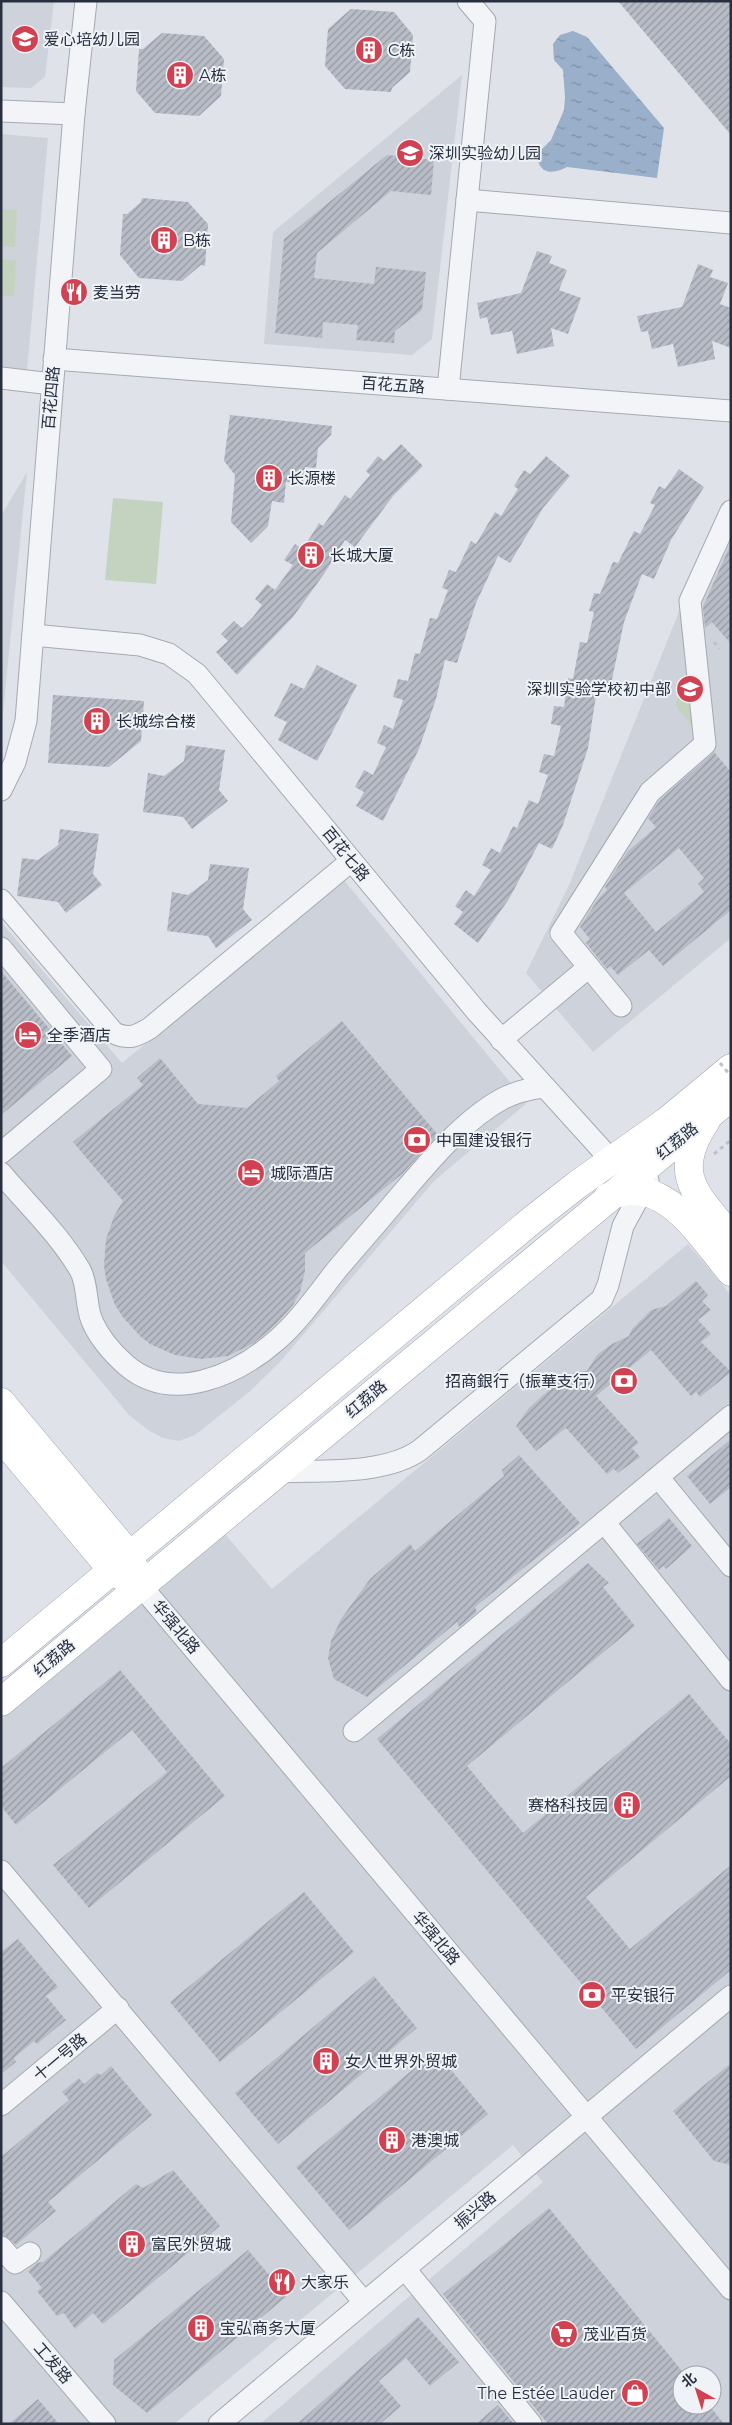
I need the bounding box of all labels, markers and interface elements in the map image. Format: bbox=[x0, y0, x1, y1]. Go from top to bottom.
school or university icon: 爱心培幼儿园 bbox=[10, 24, 40, 54]
place label: 爱心培幼儿园 bbox=[44, 30, 140, 49]
building icon: C栋 bbox=[354, 35, 384, 65]
place label: C栋 bbox=[388, 41, 415, 60]
building icon: A栋 bbox=[165, 60, 195, 90]
place label: A栋 bbox=[199, 66, 226, 85]
school or university icon: 深圳实验幼儿园 bbox=[395, 138, 425, 168]
place label: 深圳实验幼儿园 bbox=[429, 144, 541, 163]
building icon: B栋 bbox=[149, 225, 179, 255]
place label: B栋 bbox=[183, 231, 211, 250]
restaurant icon: 麦当劳 bbox=[59, 277, 89, 307]
place label: 麦当劳 bbox=[93, 283, 141, 302]
street label: 百花四路 bbox=[39, 365, 63, 431]
street label: 百花五路 bbox=[360, 373, 426, 397]
building icon: 长源楼 bbox=[254, 463, 284, 493]
place label: 长源楼 bbox=[288, 469, 336, 488]
building icon: 长城大厦 bbox=[296, 540, 326, 570]
place label: 长城大厦 bbox=[330, 546, 394, 565]
school or university icon: 深圳实验学校初中部 bbox=[675, 674, 705, 704]
place label: 深圳实验学校初中部 bbox=[527, 680, 671, 699]
building icon: 长城综合楼 bbox=[82, 706, 112, 736]
place label: 长城综合楼 bbox=[116, 712, 196, 731]
street label: 百花七路 bbox=[318, 823, 374, 885]
hotel icon: 全季酒店 bbox=[13, 1020, 43, 1050]
place label: 全季酒店 bbox=[47, 1026, 111, 1045]
street label: 红荔路 bbox=[652, 1119, 702, 1163]
bank icon: 中国建设银行 bbox=[402, 1125, 432, 1155]
place label: 中国建设银行 bbox=[436, 1131, 532, 1150]
hotel icon: 城际酒店 bbox=[236, 1158, 266, 1188]
place label: 城际酒店 bbox=[270, 1164, 334, 1183]
bank icon: 招商銀行（振華支行） bbox=[609, 1366, 639, 1396]
place label: 招商銀行（振華支行） bbox=[445, 1372, 605, 1391]
street label: 红荔路 bbox=[342, 1376, 390, 1422]
street label: 华强北路 bbox=[148, 1596, 204, 1658]
street label: 红荔路 bbox=[30, 1635, 78, 1681]
building icon: 赛格科技园 bbox=[612, 1790, 642, 1820]
place label: 赛格科技园 bbox=[528, 1796, 608, 1815]
street label: 华强北路 bbox=[408, 1907, 464, 1969]
bank icon: 平安银行 bbox=[577, 1980, 607, 2010]
place label: 平安银行 bbox=[611, 1986, 675, 2005]
street label: 十一号路 bbox=[29, 2029, 91, 2085]
building icon: 女人世界外贸城 bbox=[311, 2046, 341, 2076]
place label: 女人世界外贸城 bbox=[345, 2052, 457, 2071]
building icon: 港澳城 bbox=[377, 2125, 407, 2155]
place label: 港澳城 bbox=[411, 2131, 459, 2150]
street label: 振兴路 bbox=[451, 2187, 499, 2233]
building icon: 富民外贸城 bbox=[117, 2229, 147, 2259]
place label: 富民外贸城 bbox=[151, 2235, 231, 2254]
restaurant icon: 大家乐 bbox=[267, 2267, 297, 2297]
place label: 大家乐 bbox=[301, 2273, 349, 2292]
building icon: 宝弘商务大厦 bbox=[186, 2313, 216, 2343]
place label: 宝弘商务大厦 bbox=[220, 2319, 316, 2338]
supermarket icon: 茂业百货 bbox=[549, 2319, 579, 2349]
place label: 茂业百货 bbox=[583, 2325, 647, 2344]
street label: 工发路 bbox=[30, 2339, 76, 2387]
north arrow bbox=[672, 2365, 722, 2415]
text: 北 bbox=[678, 2368, 700, 2391]
shop icon: The Estée Lauder bbox=[620, 2378, 650, 2408]
place label: The Estée Lauder bbox=[477, 2384, 616, 2403]

